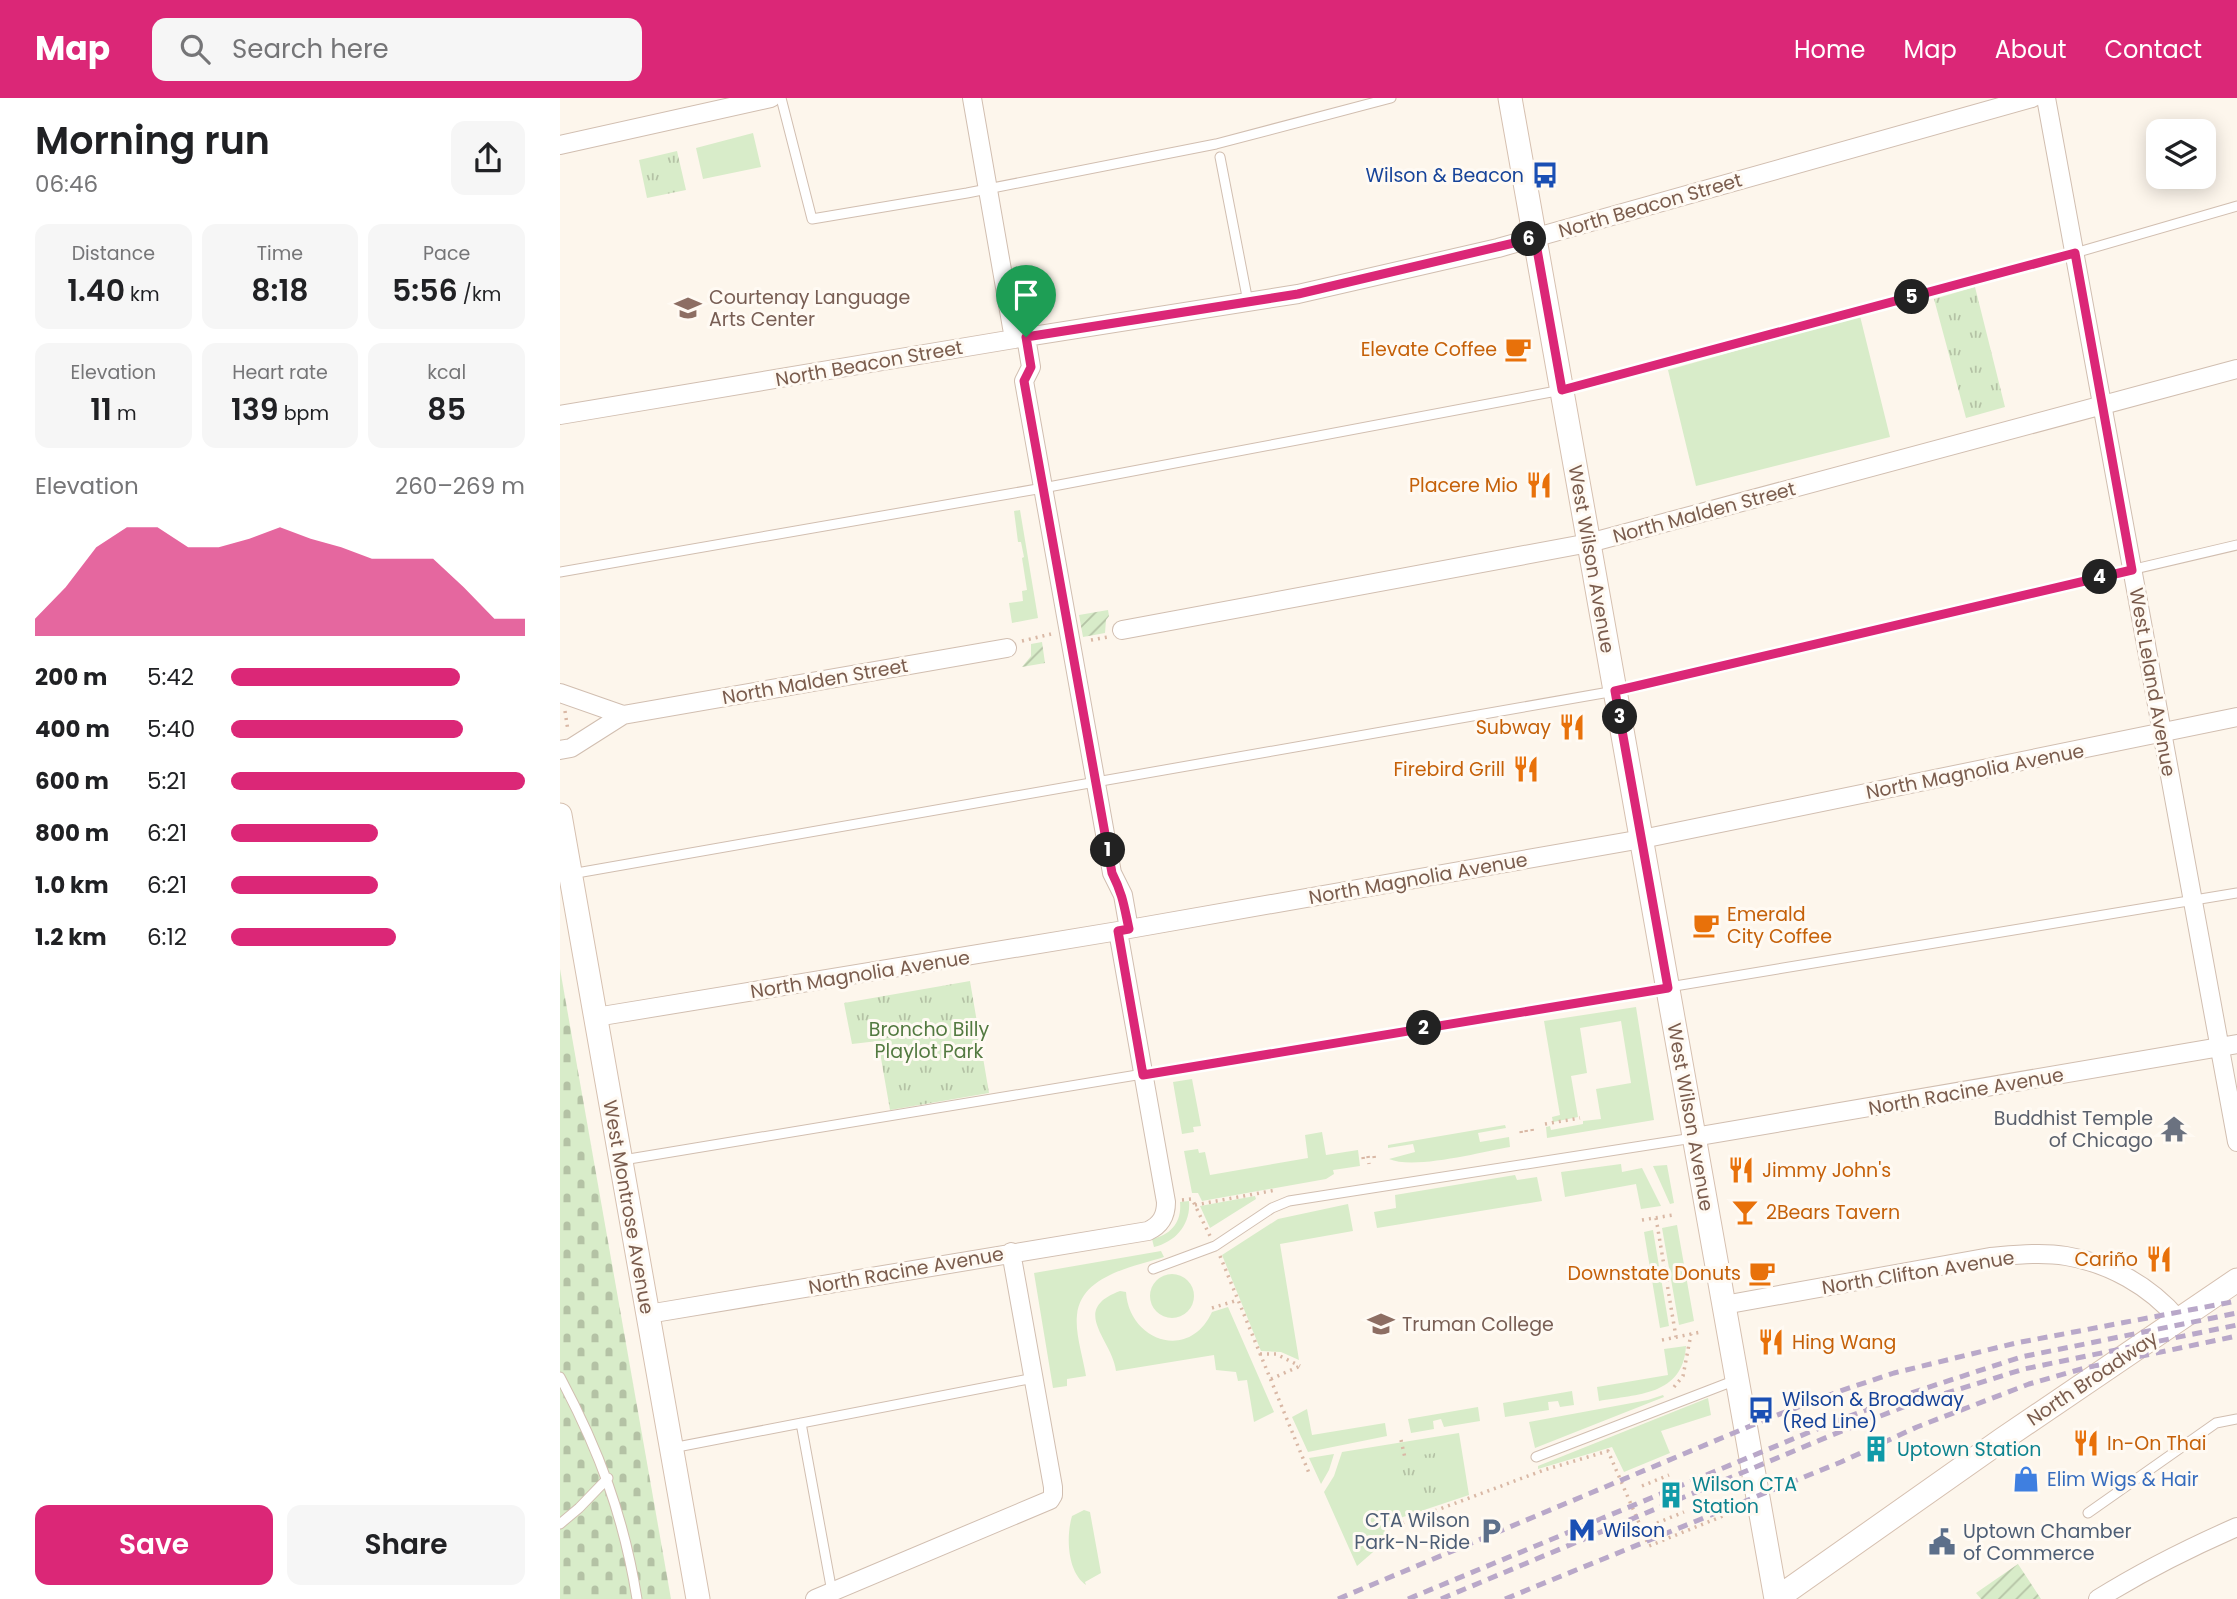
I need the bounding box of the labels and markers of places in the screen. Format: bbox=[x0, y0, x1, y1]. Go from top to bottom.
bus stop icon: Wilson & Beacon bbox=[1530, 160, 1560, 190]
place label: Wilson & Beacon bbox=[1366, 162, 1524, 189]
pin: 6 bbox=[1511, 222, 1546, 256]
pin bbox=[996, 265, 1056, 337]
pin: 5 bbox=[1894, 280, 1930, 314]
place label: Courtenay Language Arts Center bbox=[709, 284, 910, 333]
school or university icon: Courtenay Language Arts Center bbox=[673, 293, 703, 323]
cafe icon: Elevate Coffee bbox=[1503, 334, 1533, 364]
place label: Elevate Coffee bbox=[1361, 336, 1497, 363]
restaurant icon: Placere Mio bbox=[1524, 470, 1554, 500]
place label: Placere Mio bbox=[1409, 472, 1518, 499]
pin: 4 bbox=[2082, 560, 2118, 594]
pin: 3 bbox=[1602, 700, 1638, 734]
restaurant icon: Subway bbox=[1557, 712, 1587, 742]
place label: Subway bbox=[1476, 714, 1551, 741]
restaurant icon: Firebird Grill bbox=[1511, 754, 1541, 784]
place label: Firebird Grill bbox=[1393, 756, 1505, 783]
pin: 1 bbox=[1090, 832, 1126, 868]
place label: Emerald City Coffee bbox=[1727, 901, 1832, 950]
cafe icon: Emerald City Coffee bbox=[1691, 910, 1721, 940]
pin: 2 bbox=[1406, 1010, 1442, 1046]
place label: Buddhist Temple of Chicago bbox=[1994, 1105, 2153, 1154]
temple icon: Buddhist Temple of Chicago bbox=[2159, 1114, 2189, 1144]
restaurant icon: Jimmy John's bbox=[1726, 1155, 1756, 1185]
place label: Jimmy John's bbox=[1762, 1157, 1891, 1184]
bar icon: 2Bears Tavern bbox=[1730, 1197, 1760, 1227]
place label: 2Bears Tavern bbox=[1766, 1199, 1900, 1226]
restaurant icon: Cariño bbox=[2144, 1244, 2174, 1274]
place label: Cariño bbox=[2074, 1246, 2138, 1273]
cafe icon: Downstate Donuts bbox=[1747, 1258, 1777, 1288]
place label: Downstate Donuts bbox=[1567, 1260, 1741, 1287]
school or university icon: Truman College bbox=[1366, 1309, 1396, 1339]
place label: Truman College bbox=[1402, 1311, 1554, 1338]
restaurant icon: Hing Wang bbox=[1756, 1327, 1786, 1357]
place label: Hing Wang bbox=[1792, 1329, 1896, 1356]
place label: Wilson & Broadway (Red Line) bbox=[1782, 1386, 1964, 1435]
bus stop icon: Wilson & Broadway (Red Line) bbox=[1746, 1395, 1776, 1425]
restaurant icon: In-On Thai bbox=[2071, 1428, 2101, 1458]
place label: In-On Thai bbox=[2107, 1430, 2206, 1457]
building icon: Uptown Station bbox=[1861, 1434, 1891, 1464]
place label: Uptown Station bbox=[1897, 1436, 2041, 1463]
shop icon: Elim Wigs & Hair bbox=[2011, 1464, 2041, 1494]
place label: Elim Wigs & Hair bbox=[2047, 1466, 2199, 1493]
place label: Wilson CTA Station bbox=[1692, 1471, 1797, 1520]
building icon: Wilson CTA Station bbox=[1656, 1480, 1686, 1510]
place label: CTA Wilson Park-N-Ride bbox=[1354, 1507, 1470, 1556]
metro station icon: Wilson bbox=[1567, 1515, 1597, 1545]
parking icon: CTA Wilson Park-N-Ride bbox=[1476, 1516, 1506, 1546]
place label: Wilson bbox=[1603, 1517, 1665, 1544]
place label: Uptown Chamber of Commerce bbox=[1963, 1518, 2132, 1567]
public building icon: Uptown Chamber of Commerce bbox=[1927, 1527, 1957, 1557]

